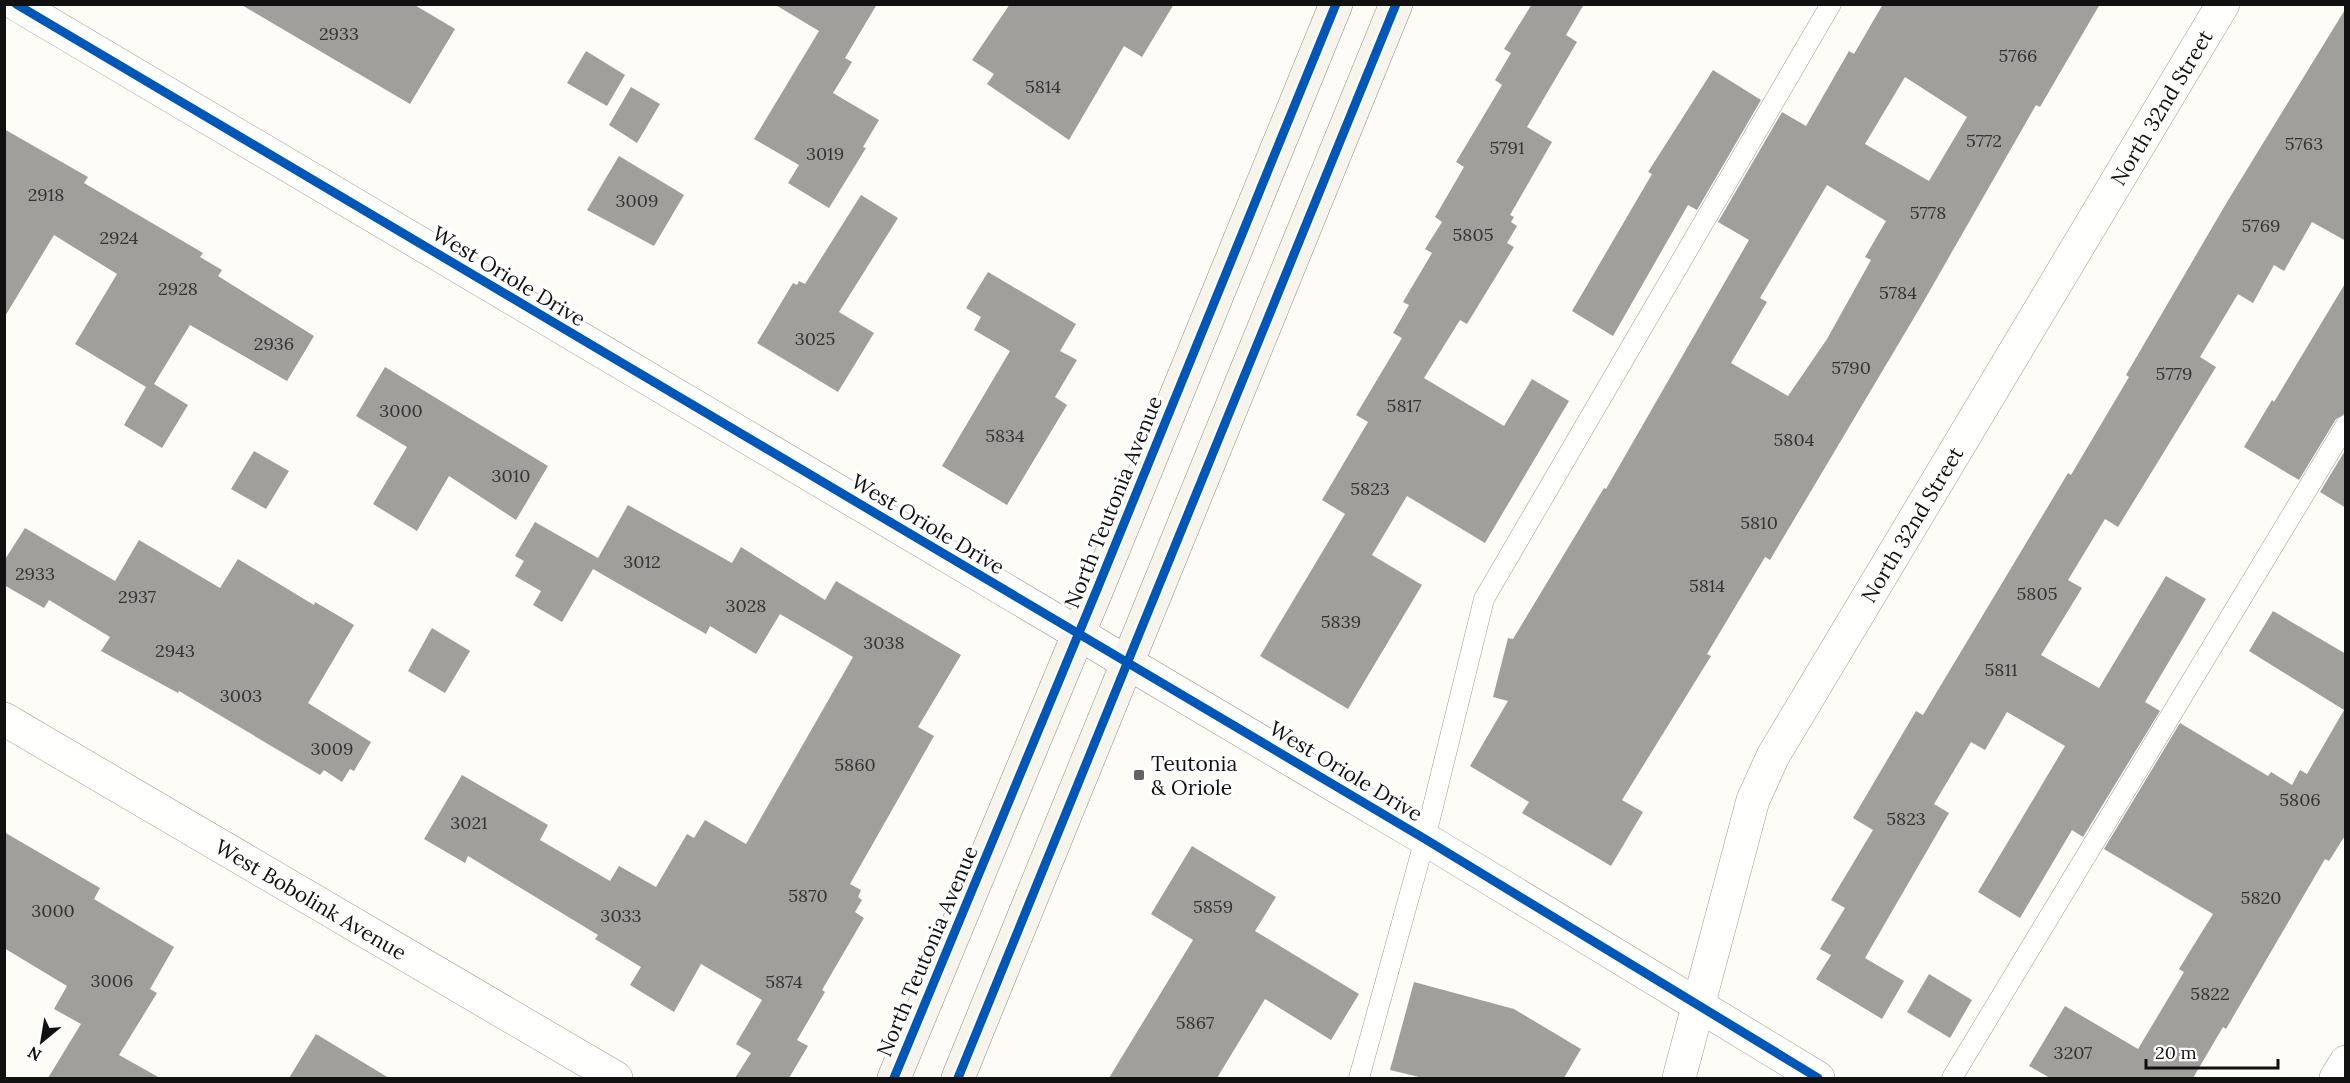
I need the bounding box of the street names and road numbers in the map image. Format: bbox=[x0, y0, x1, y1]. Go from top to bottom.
street label: North 32nd Street bbox=[2104, 24, 2219, 190]
street label: West Oriole Drive bbox=[428, 220, 590, 332]
street label: North Teutonia Avenue bbox=[1058, 392, 1168, 612]
street label: North 32nd Street bbox=[1855, 441, 1969, 607]
street label: West Oriole Drive bbox=[847, 468, 1009, 580]
street label: West Oriole Drive bbox=[1265, 715, 1427, 827]
street label: West Bobolink Avenue bbox=[211, 833, 412, 966]
street label: North Teutonia Avenue bbox=[870, 841, 984, 1061]

